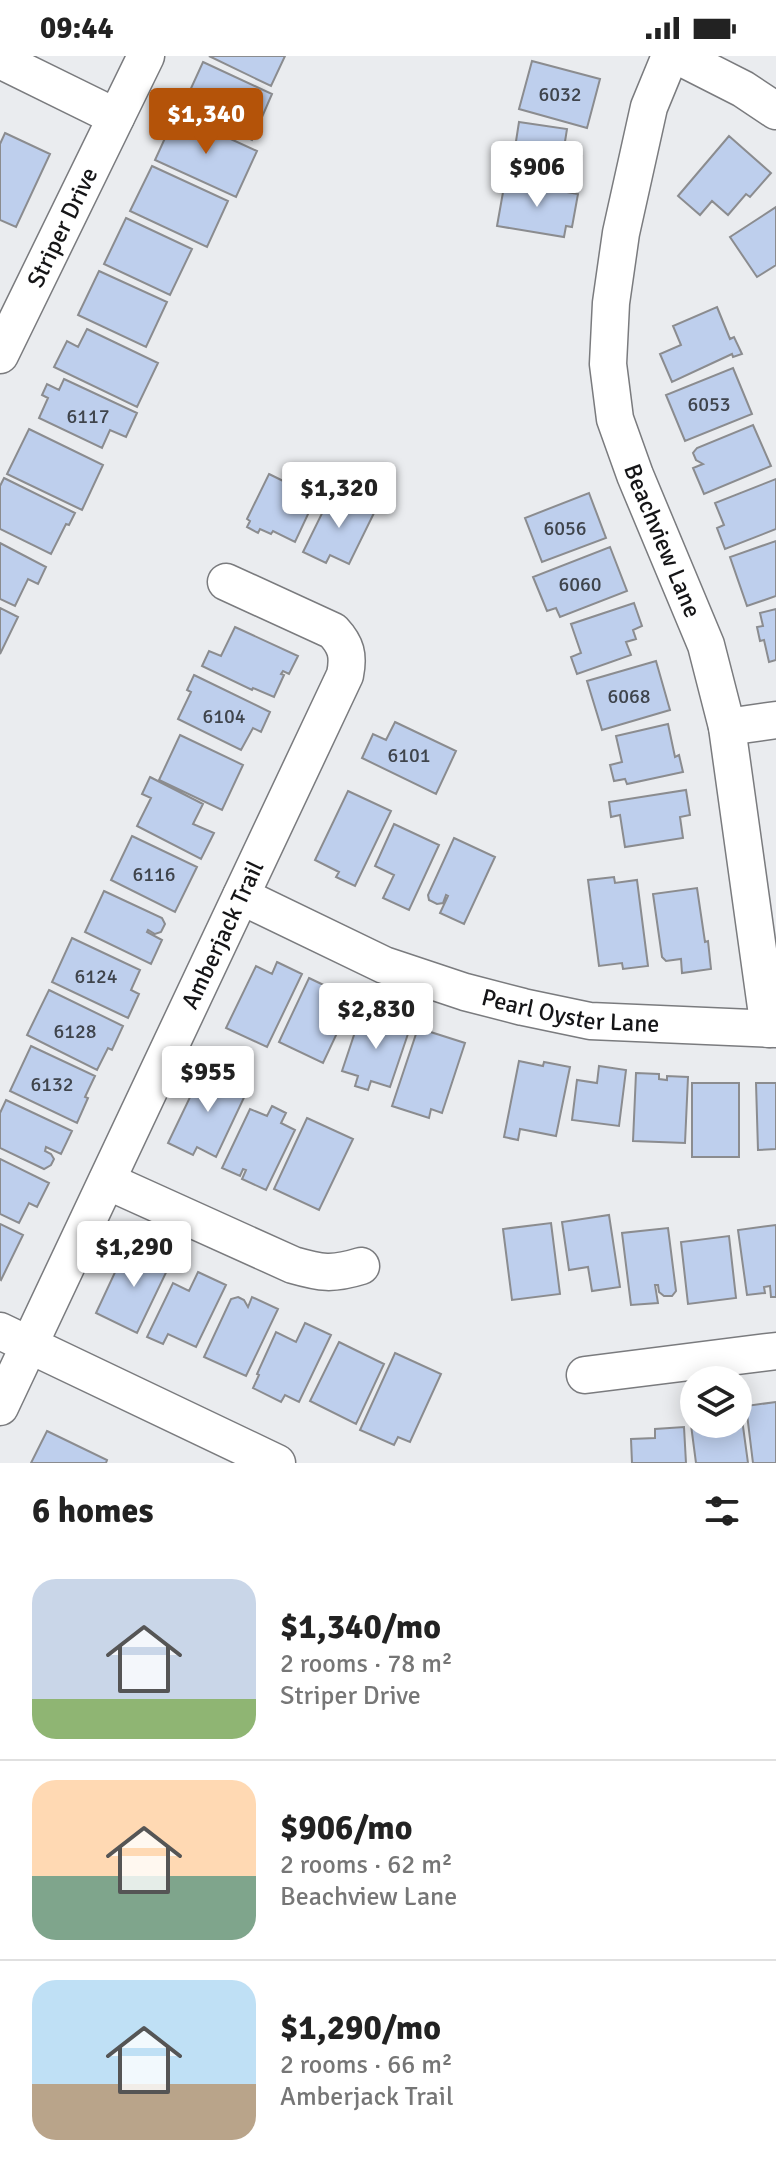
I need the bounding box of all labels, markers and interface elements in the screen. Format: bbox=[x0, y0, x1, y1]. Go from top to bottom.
text: 09:44 bbox=[40, 10, 114, 47]
house number: 6032 bbox=[538, 82, 582, 107]
pin: $1,340 bbox=[141, 88, 271, 156]
text: $1,340 bbox=[167, 98, 245, 130]
pin: $906 bbox=[490, 141, 584, 209]
text: $906 bbox=[509, 151, 565, 183]
street label: Striper Drive bbox=[20, 162, 104, 292]
house number: 6053 bbox=[687, 392, 731, 417]
house number: 6117 bbox=[66, 404, 110, 429]
street label: Beachview Lane bbox=[617, 460, 708, 622]
pin: $1,320 bbox=[274, 462, 404, 530]
text: $1,320 bbox=[300, 472, 378, 504]
house number: 6056 bbox=[543, 516, 587, 541]
house number: 6060 bbox=[558, 572, 602, 597]
house number: 6068 bbox=[607, 684, 651, 709]
house number: 6104 bbox=[202, 704, 246, 729]
house number: 6101 bbox=[387, 743, 431, 768]
street label: Amberjack Trail bbox=[175, 856, 270, 1014]
house number: 6116 bbox=[132, 862, 176, 887]
house number: 6124 bbox=[74, 964, 118, 989]
street label: Pearl Oyster Lane bbox=[479, 982, 660, 1039]
pin: $2,830 bbox=[311, 983, 441, 1051]
text: $2,830 bbox=[337, 993, 415, 1025]
house number: 6128 bbox=[53, 1019, 97, 1044]
pin: $955 bbox=[161, 1046, 255, 1114]
text: $955 bbox=[180, 1056, 236, 1088]
house number: 6132 bbox=[30, 1072, 74, 1097]
pin: $1,290 bbox=[69, 1221, 199, 1289]
text: $1,290 bbox=[95, 1231, 173, 1263]
map controls bbox=[680, 1366, 752, 1438]
button: layers bbox=[680, 1366, 752, 1438]
icon: filters bbox=[700, 1489, 744, 1533]
text: 6 homes bbox=[32, 1490, 153, 1532]
text: $1,340/mo bbox=[280, 1606, 441, 1648]
icon: home bbox=[96, 1611, 192, 1707]
text: 2 rooms · 78 m² bbox=[280, 1648, 453, 1680]
text: Striper Drive bbox=[280, 1680, 421, 1712]
text: $906/mo bbox=[280, 1807, 413, 1849]
icon: home bbox=[96, 1812, 192, 1908]
text: 2 rooms · 62 m² bbox=[280, 1849, 453, 1881]
text: Beachview Lane bbox=[280, 1881, 457, 1913]
text: $1,290/mo bbox=[280, 2007, 441, 2049]
icon: home bbox=[96, 2012, 192, 2108]
text: 2 rooms · 66 m² bbox=[280, 2049, 453, 2081]
text: Amberjack Trail bbox=[280, 2081, 454, 2113]

